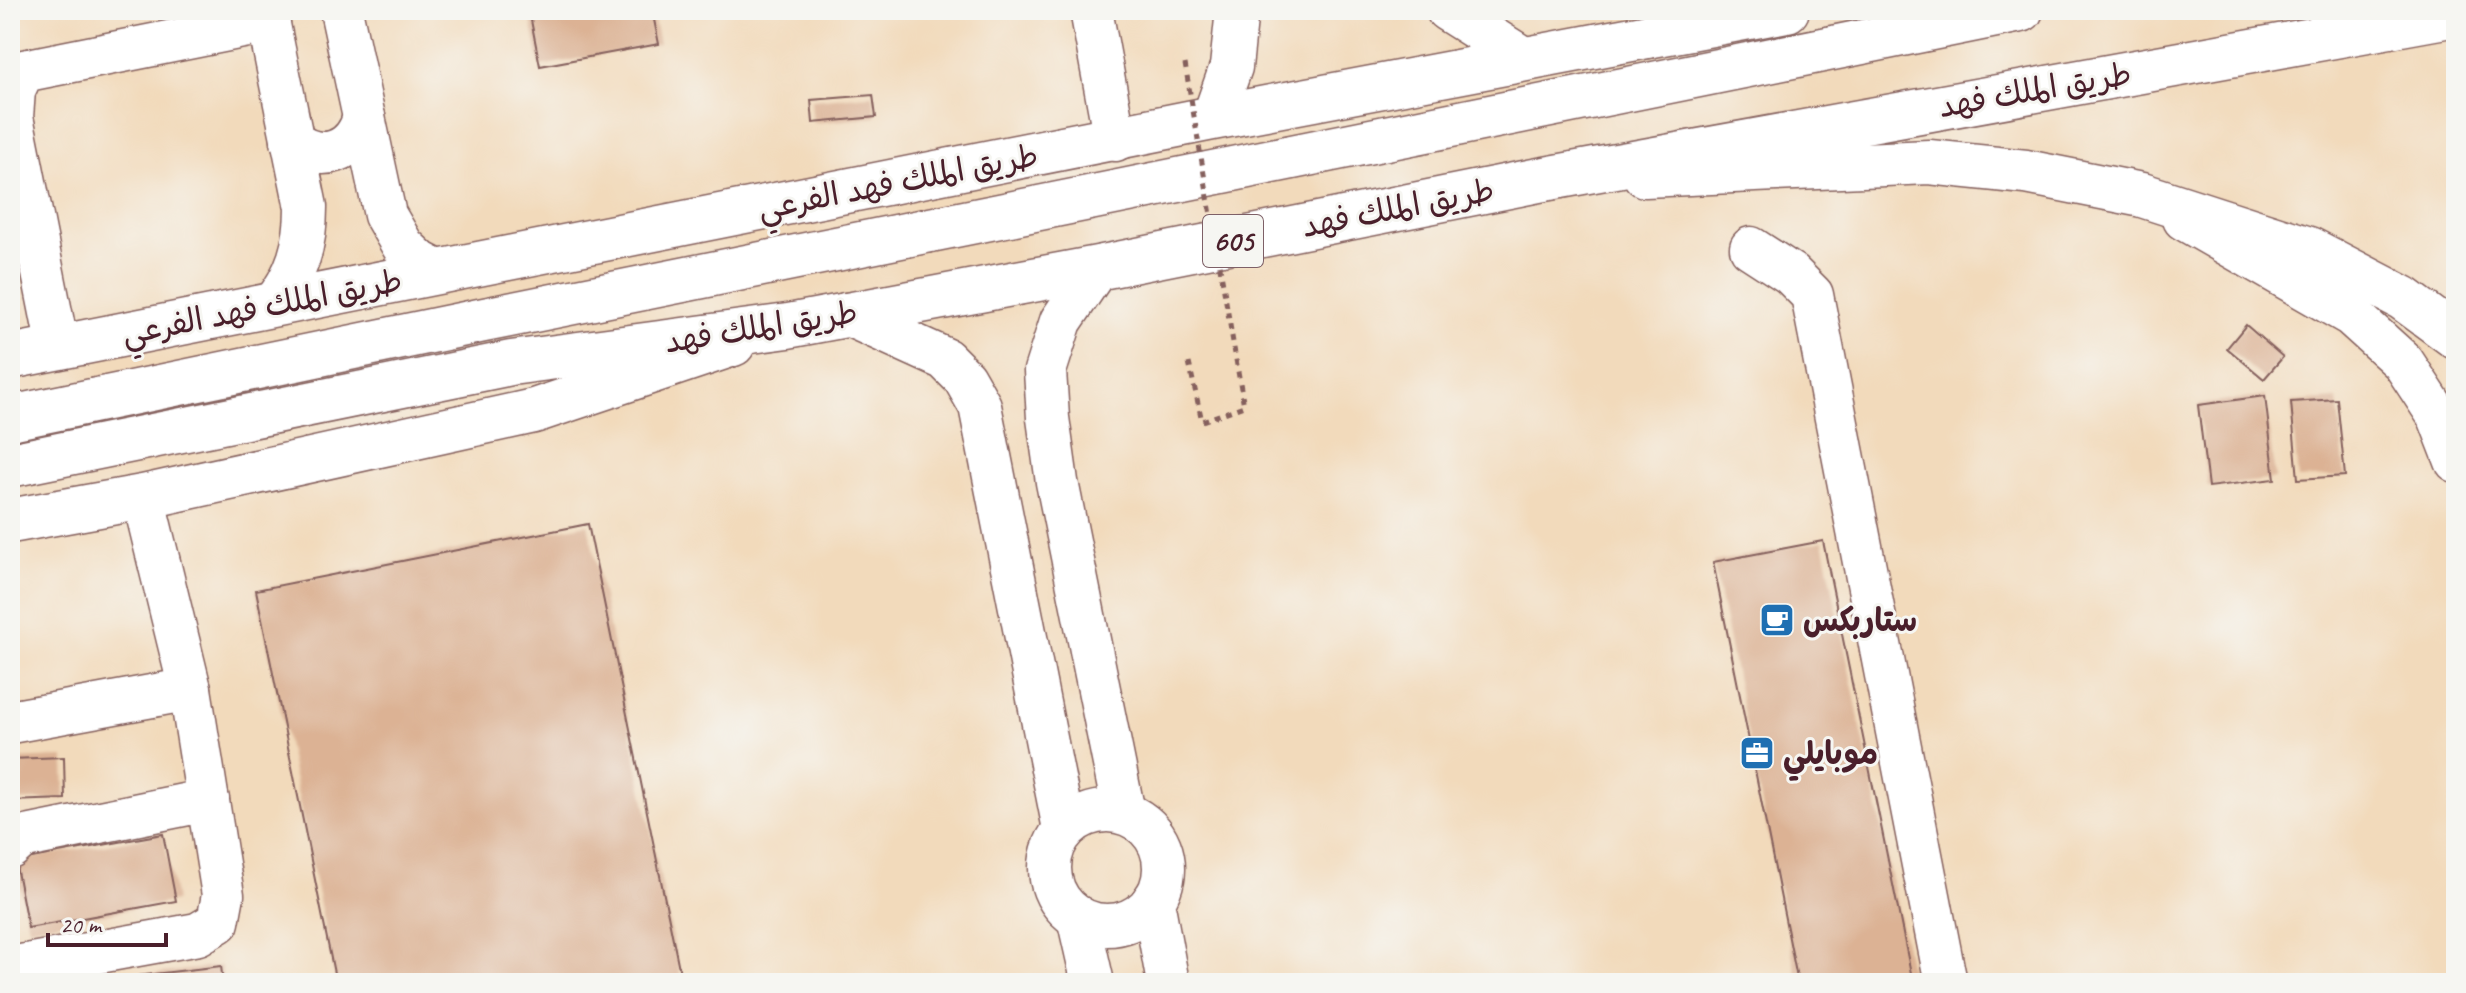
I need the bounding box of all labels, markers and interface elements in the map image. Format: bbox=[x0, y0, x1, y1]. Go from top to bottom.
street label: طريق الملك فهد bbox=[1935, 53, 2135, 127]
street label: طريق الملك فهد الفرعي bbox=[754, 135, 1043, 236]
street label: طريق الملك فهد bbox=[1298, 169, 1498, 247]
road number: 605 bbox=[1203, 215, 1263, 267]
street label: طريق الملك فهد الفرعي bbox=[118, 260, 407, 361]
street label: طريق الملك فهد bbox=[662, 292, 860, 362]
place label: ستاربكس bbox=[1803, 600, 1917, 641]
cafe icon: ستاربكس bbox=[1758, 601, 1796, 639]
place label: موبايلي bbox=[1783, 733, 1878, 782]
office icon: موبايلي bbox=[1738, 734, 1776, 772]
scale bar bbox=[48, 897, 166, 947]
text: 20 m bbox=[60, 910, 103, 940]

